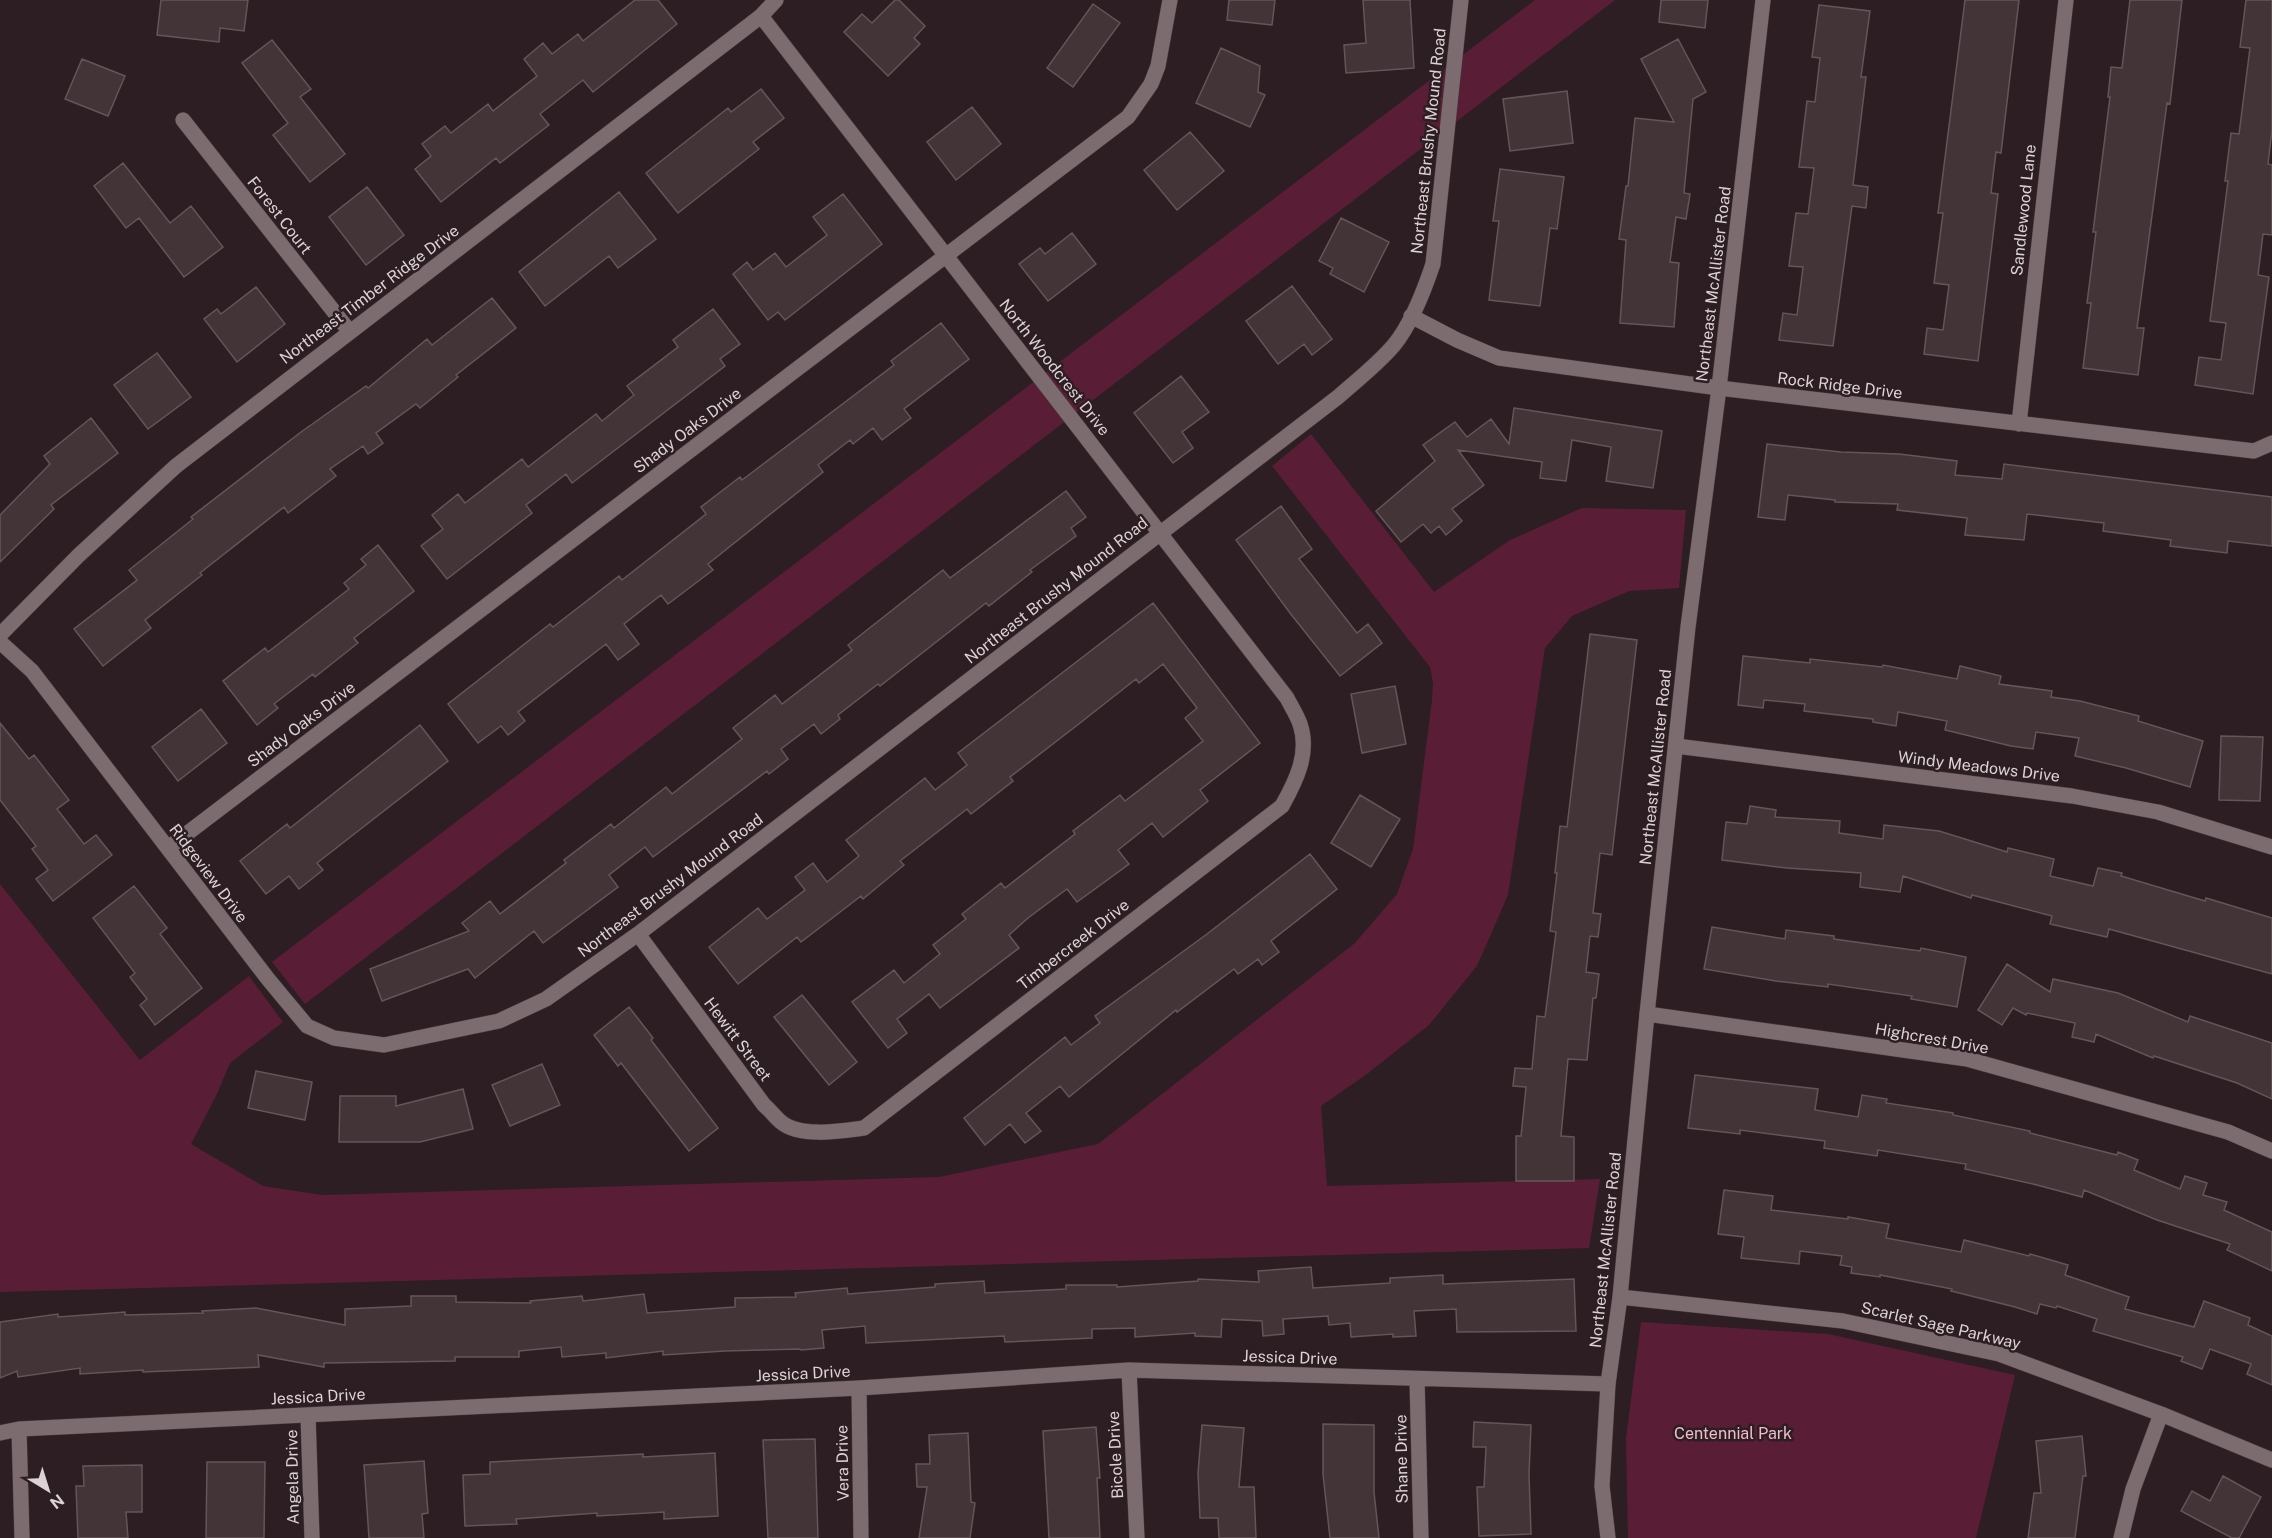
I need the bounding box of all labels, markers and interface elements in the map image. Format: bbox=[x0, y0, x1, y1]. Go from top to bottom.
street label: Northeast Brushy Mound Road bbox=[1407, 27, 1450, 255]
street label: Sandlewood Lane bbox=[2007, 144, 2040, 277]
street label: Forest Court bbox=[243, 173, 316, 258]
street label: Northeast McAllister Road bbox=[1692, 185, 1735, 383]
street label: Northeast Timber Ridge Drive bbox=[276, 221, 463, 368]
street label: North Woodcrest Drive bbox=[995, 295, 1114, 439]
street label: Rock Ridge Drive bbox=[1776, 368, 1904, 403]
street label: Shady Oaks Drive bbox=[630, 384, 745, 477]
street label: Northeast Brushy Mound Road bbox=[961, 513, 1152, 668]
street label: Northeast McAllister Road bbox=[1636, 668, 1675, 866]
street label: Shady Oaks Drive bbox=[244, 678, 359, 771]
street label: Windy Meadows Drive bbox=[1897, 747, 2061, 786]
street label: Northeast Brushy Mound Road bbox=[574, 810, 767, 961]
street label: Ridgeview Drive bbox=[165, 820, 252, 926]
street label: Timbercreek Drive bbox=[1014, 895, 1133, 994]
street label: Hewitt Street bbox=[700, 994, 775, 1085]
street label: Highcrest Drive bbox=[1873, 1019, 1990, 1058]
street label: Northeast McAllister Road bbox=[1586, 1151, 1625, 1349]
street label: Scarlet Sage Parkway bbox=[1859, 1298, 2023, 1353]
street label: Jessica Drive bbox=[1242, 1346, 1338, 1369]
street label: Jessica Drive bbox=[755, 1362, 851, 1385]
street label: Jessica Drive bbox=[270, 1385, 366, 1408]
street label: Bicole Drive bbox=[1104, 1411, 1127, 1499]
street label: Shane Drive bbox=[1391, 1414, 1412, 1504]
park label: Centennial Park bbox=[1674, 1424, 1792, 1443]
street label: Vera Drive bbox=[832, 1425, 853, 1501]
street label: Angela Drive bbox=[282, 1429, 303, 1525]
north arrow bbox=[18, 1460, 78, 1520]
text: N bbox=[46, 1490, 68, 1513]

